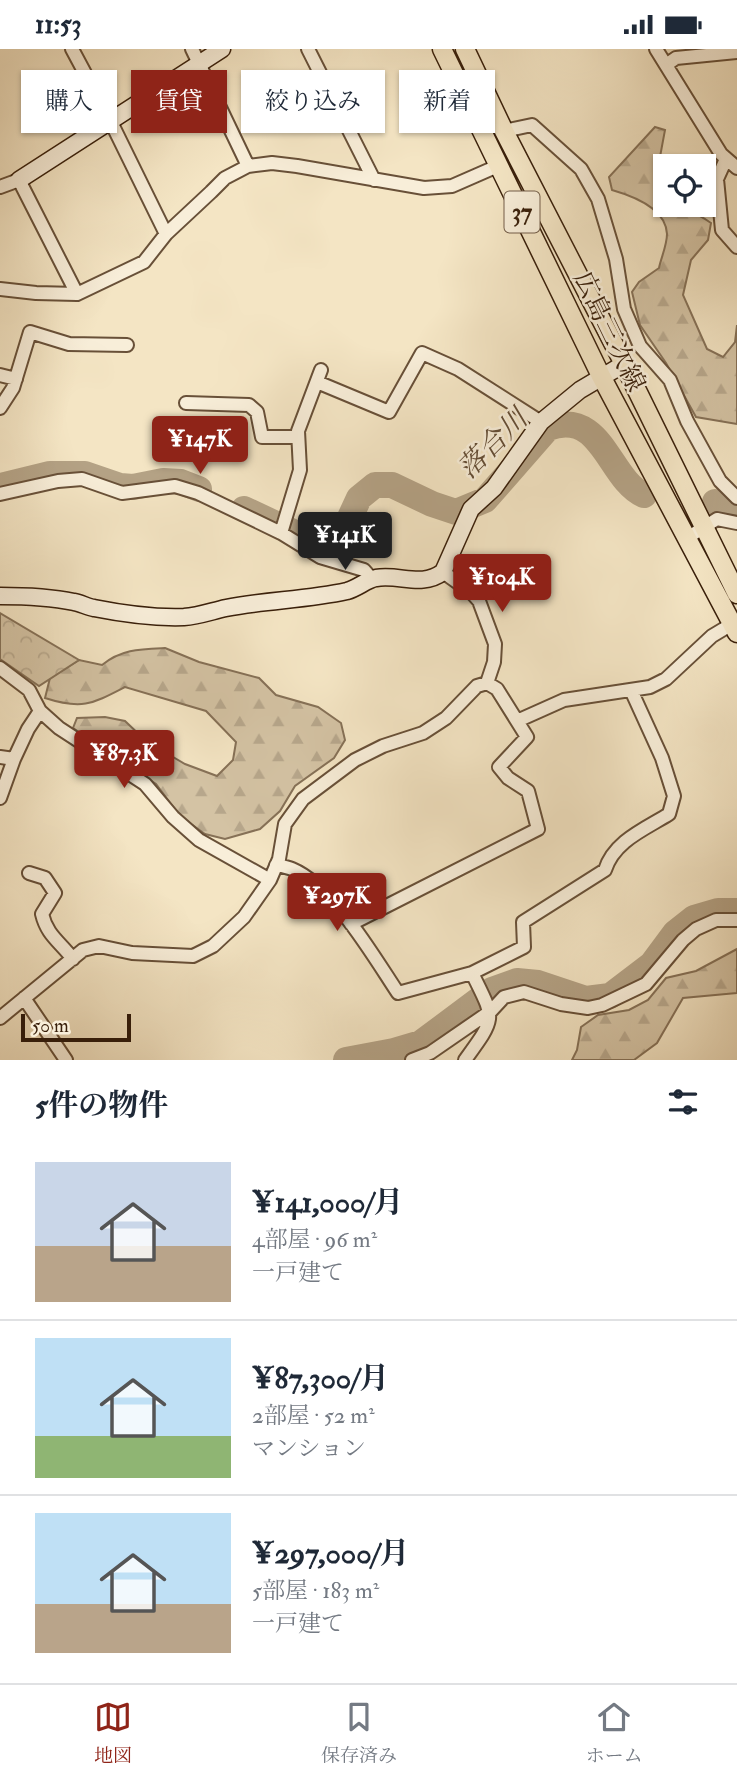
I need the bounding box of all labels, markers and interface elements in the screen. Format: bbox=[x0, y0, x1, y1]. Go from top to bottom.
text: 11:53 bbox=[35, 9, 81, 41]
chip: 購入 bbox=[21, 70, 117, 133]
chip: 賃貸 bbox=[131, 70, 227, 133]
chip: 絞り込み bbox=[241, 70, 385, 133]
chip: 新着 bbox=[399, 70, 495, 133]
map controls bbox=[653, 154, 716, 217]
button: locate bbox=[653, 154, 716, 217]
road number: 37 bbox=[504, 191, 540, 232]
street label: 広島三次線 bbox=[566, 266, 652, 397]
water label: 落合川 bbox=[451, 400, 537, 486]
pin: ¥147K bbox=[151, 417, 249, 476]
text: ¥147K bbox=[168, 424, 232, 453]
pin: ¥141K bbox=[296, 512, 394, 572]
text: ¥141K bbox=[314, 520, 376, 549]
pin: ¥104K bbox=[453, 554, 551, 614]
text: ¥104K bbox=[469, 562, 535, 591]
pin: ¥87.3K bbox=[67, 731, 181, 790]
text: ¥87.3K bbox=[90, 738, 158, 767]
pin: ¥297K bbox=[288, 873, 386, 933]
text: ¥297K bbox=[303, 881, 371, 910]
scale bar bbox=[21, 1011, 131, 1043]
text: 50 m bbox=[32, 1014, 69, 1038]
icon: filters bbox=[664, 1083, 702, 1121]
text: 5件の物件 bbox=[35, 1087, 168, 1124]
text: ¥141,000/月 bbox=[252, 1184, 403, 1221]
icon: home bbox=[91, 1190, 175, 1274]
text: 4部屋 · 96 m² bbox=[252, 1225, 377, 1254]
text: 一戸建て bbox=[252, 1258, 344, 1287]
text: ¥87,300/月 bbox=[252, 1360, 389, 1397]
icon: home bbox=[91, 1366, 175, 1450]
text: 2部屋 · 52 m² bbox=[252, 1401, 375, 1430]
text: マンション bbox=[252, 1434, 366, 1463]
text: ¥297,000/月 bbox=[252, 1535, 409, 1572]
icon: home bbox=[91, 1541, 175, 1625]
text: 5部屋 · 183 m² bbox=[252, 1576, 379, 1605]
text: 一戸建て bbox=[252, 1609, 344, 1638]
tab: 地図 bbox=[94, 1698, 132, 1768]
tab: 保存済み bbox=[321, 1698, 397, 1768]
tab: ホーム bbox=[586, 1698, 643, 1768]

